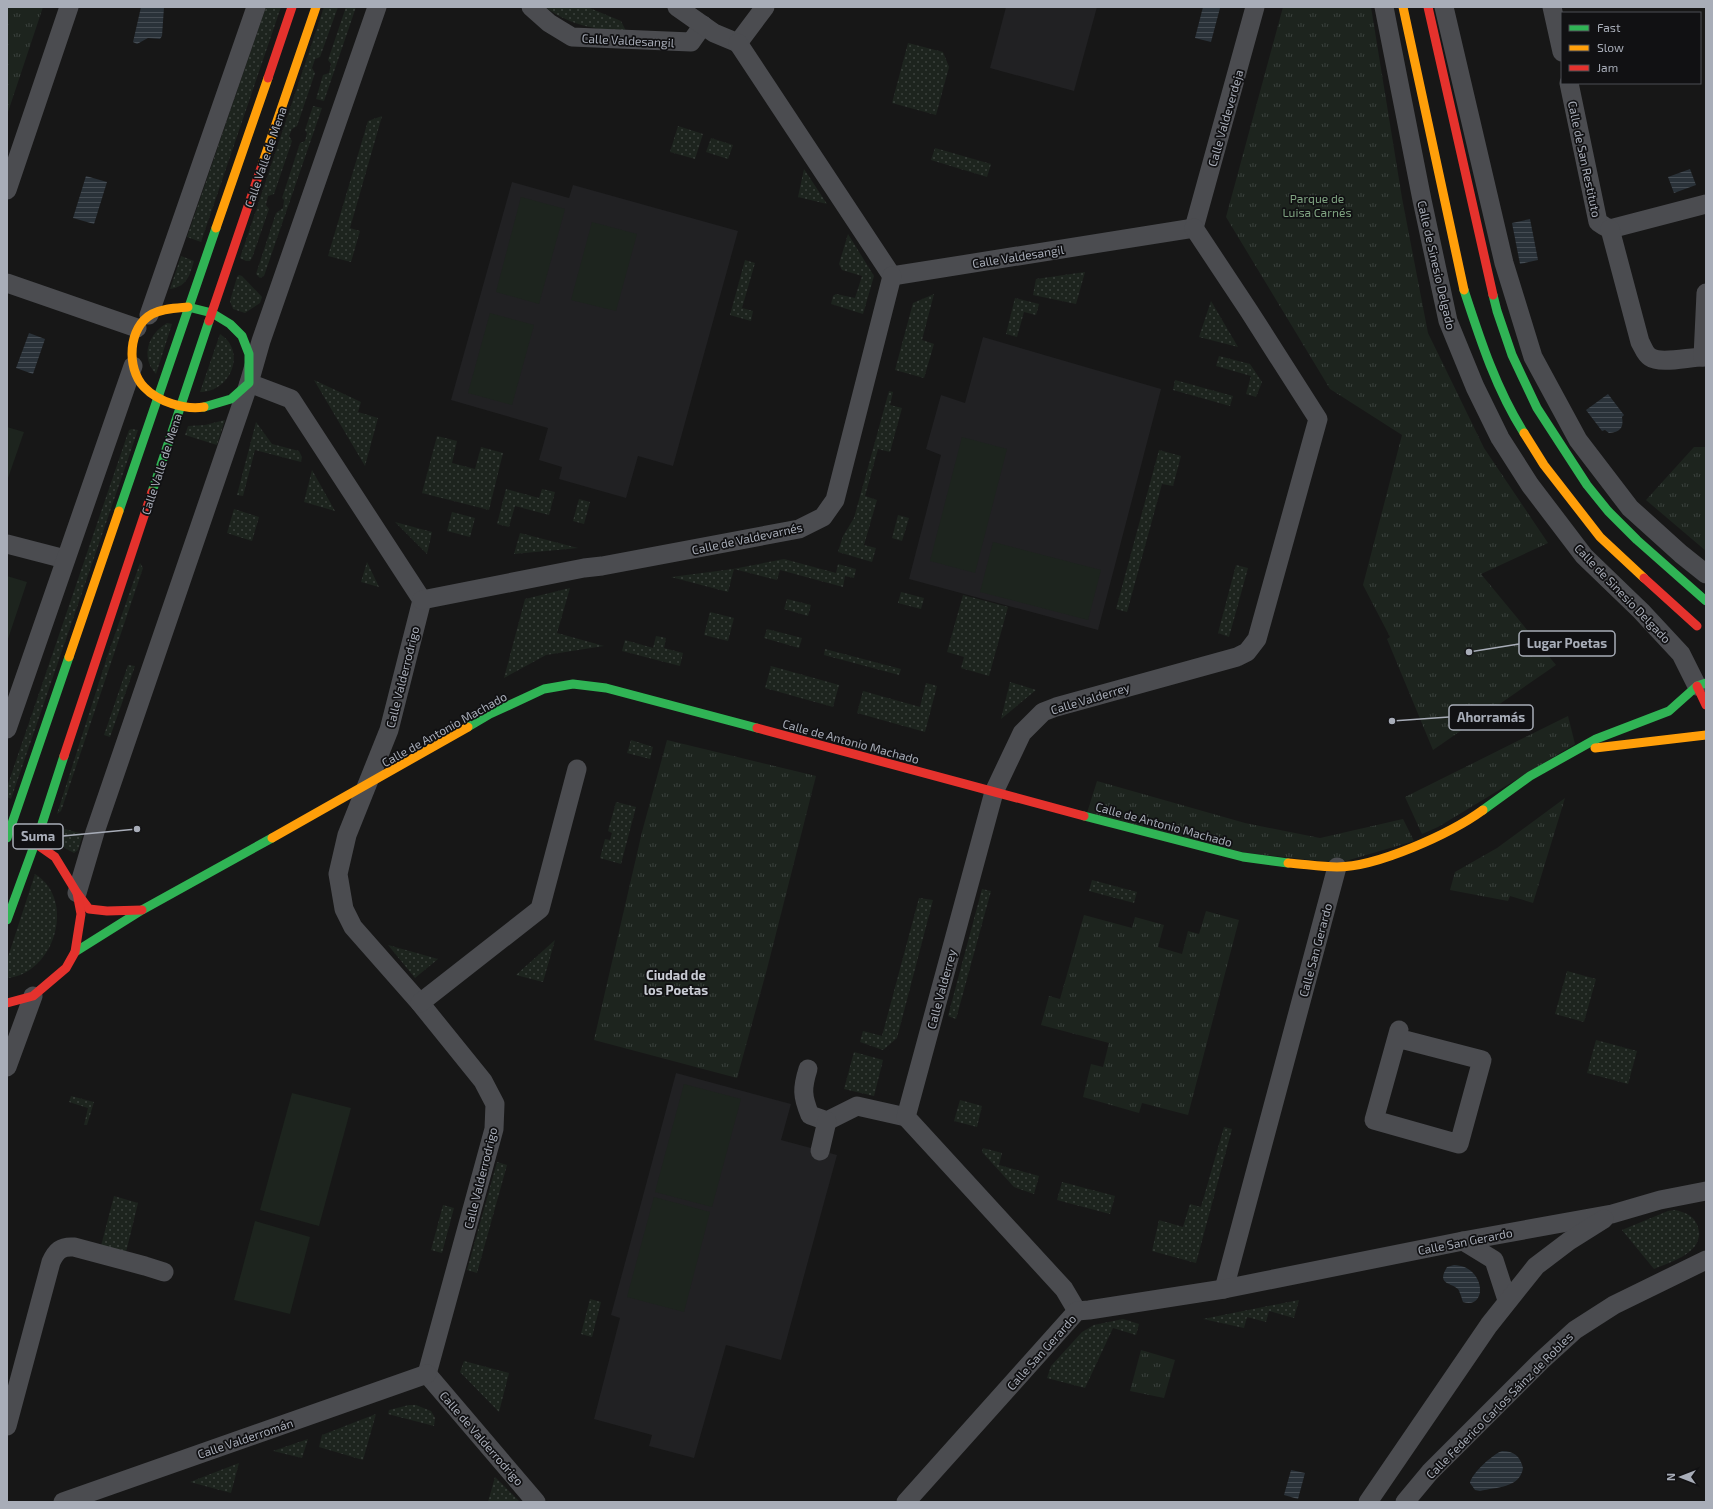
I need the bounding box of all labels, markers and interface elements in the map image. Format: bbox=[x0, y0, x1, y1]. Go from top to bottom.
legend bbox=[1561, 12, 1701, 84]
text: Fast bbox=[1597, 20, 1621, 34]
street label: Calle Valdesangil bbox=[581, 31, 675, 49]
text: Slow bbox=[1597, 40, 1624, 54]
text: Jam bbox=[1597, 60, 1618, 74]
street label: Calle Valdeverdeja bbox=[1204, 68, 1246, 168]
street label: Calle de San Restituto bbox=[1566, 99, 1604, 219]
street label: Calle Valle de Mena bbox=[241, 105, 289, 209]
park label: Parque de Luisa Carnés bbox=[1282, 191, 1352, 219]
street label: Calle de Sinesio Delgado bbox=[1415, 199, 1459, 331]
street label: Calle Valdesangil bbox=[971, 242, 1065, 270]
street label: Calle Valle de Mena bbox=[138, 412, 184, 516]
street label: Calle de Valdevarnés bbox=[690, 519, 804, 557]
street label: Calle de Sinesio Delgado bbox=[1572, 541, 1674, 646]
street label: Calle Valderrodrigo bbox=[383, 625, 421, 729]
callout: Lugar Poetas bbox=[1519, 631, 1615, 656]
text: Lugar Poetas bbox=[1527, 635, 1607, 651]
street label: Calle Valderrey bbox=[1049, 679, 1132, 717]
street label: Calle de Antonio Machado bbox=[379, 689, 509, 769]
callout: Ahorramás bbox=[1449, 705, 1533, 730]
text: Ahorramás bbox=[1457, 709, 1525, 725]
street label: Calle de Antonio Machado bbox=[781, 716, 921, 766]
street label: Calle de Antonio Machado bbox=[1094, 799, 1234, 849]
callout: Suma bbox=[13, 824, 63, 849]
text: Suma bbox=[21, 828, 55, 844]
street label: Calle San Gerardo bbox=[1296, 901, 1334, 998]
street label: Calle Valderrey bbox=[924, 947, 959, 1030]
district label: Ciudad de los Poetas bbox=[644, 967, 708, 998]
street label: Calle Valderrodrigo bbox=[461, 1126, 499, 1230]
street label: Calle San Gerardo bbox=[1416, 1225, 1514, 1257]
street label: Calle San Gerardo bbox=[1004, 1311, 1079, 1393]
street label: Calle Federico Carlos Sáinz de Robles bbox=[1423, 1329, 1575, 1481]
street label: Calle de Valderrodrigo bbox=[437, 1388, 527, 1488]
street label: Calle Valderromán bbox=[195, 1415, 295, 1461]
north arrow bbox=[1661, 1457, 1701, 1497]
text: N bbox=[1664, 1473, 1677, 1481]

